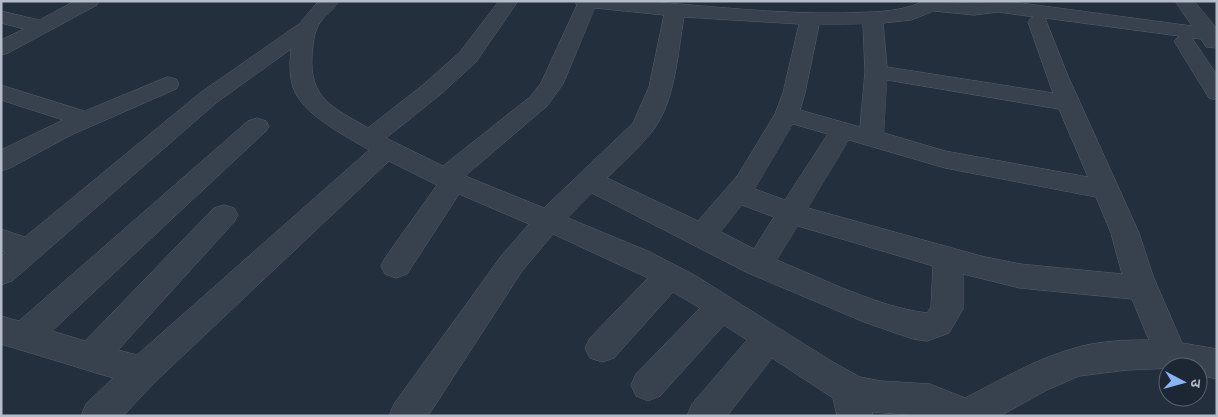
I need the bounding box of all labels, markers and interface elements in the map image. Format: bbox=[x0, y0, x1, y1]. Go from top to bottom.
north arrow bbox=[1158, 357, 1208, 407]
text: उ bbox=[1186, 378, 1205, 389]

